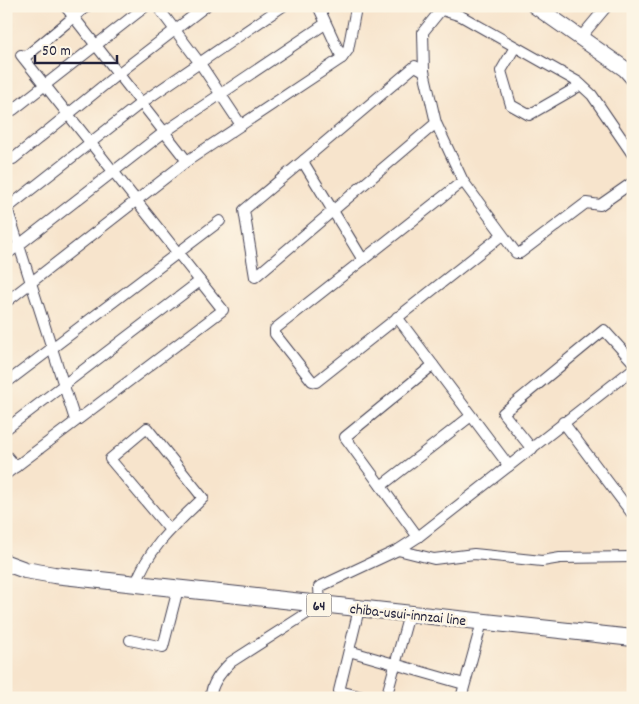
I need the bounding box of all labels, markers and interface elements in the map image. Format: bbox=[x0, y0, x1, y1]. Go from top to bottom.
scale bar bbox=[35, 32, 118, 64]
text: 50 m bbox=[42, 41, 71, 63]
road number: 64 bbox=[306, 594, 332, 616]
street label: chiba-usui-innzai line bbox=[349, 599, 467, 633]

